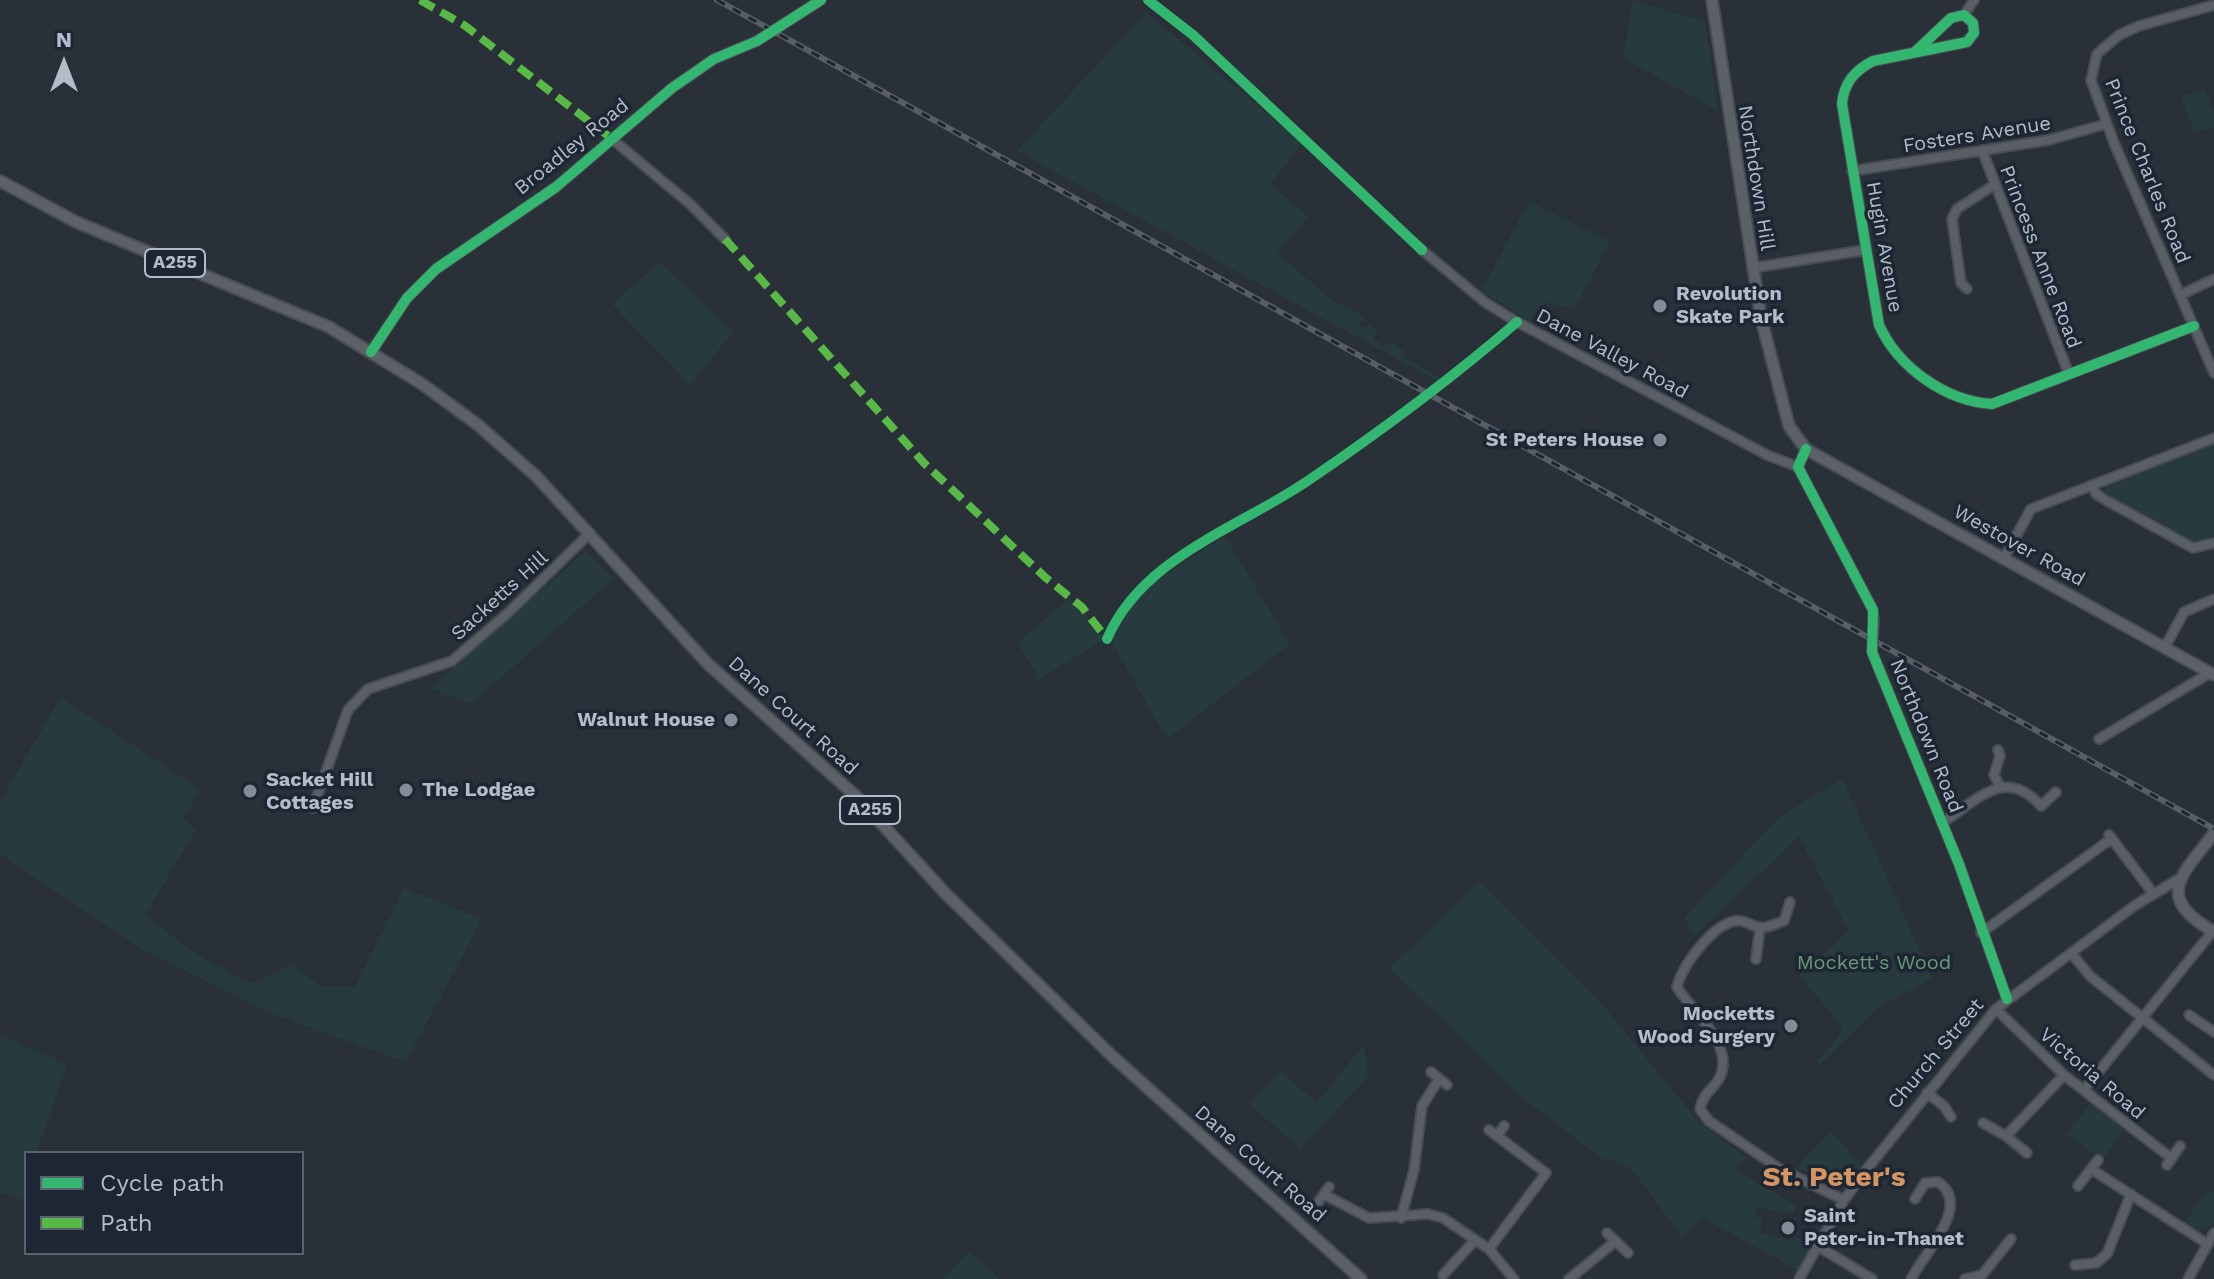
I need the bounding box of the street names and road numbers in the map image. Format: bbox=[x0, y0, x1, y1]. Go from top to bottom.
street label: Prince Charles Road bbox=[2099, 75, 2195, 267]
street label: Broadley Road bbox=[510, 94, 634, 200]
street label: Northdown Hill bbox=[1733, 103, 1779, 253]
street label: Fosters Avenue bbox=[1901, 111, 2053, 159]
street label: Princess Anne Road bbox=[1994, 162, 2086, 352]
street label: Hugin Avenue bbox=[1861, 180, 1907, 314]
road number: A255 bbox=[145, 249, 205, 277]
street label: Dane Valley Road bbox=[1532, 304, 1692, 404]
street label: Westover Road bbox=[1949, 500, 2089, 592]
street label: Sacketts Hill bbox=[446, 546, 554, 646]
street label: Dane Court Road bbox=[723, 652, 863, 780]
street label: Northdown Road bbox=[1884, 656, 1968, 816]
road number: A255 bbox=[840, 796, 900, 824]
street label: Church Street bbox=[1883, 994, 1989, 1114]
street label: Victoria Road bbox=[2034, 1023, 2150, 1125]
street label: Dane Court Road bbox=[1189, 1100, 1331, 1228]

